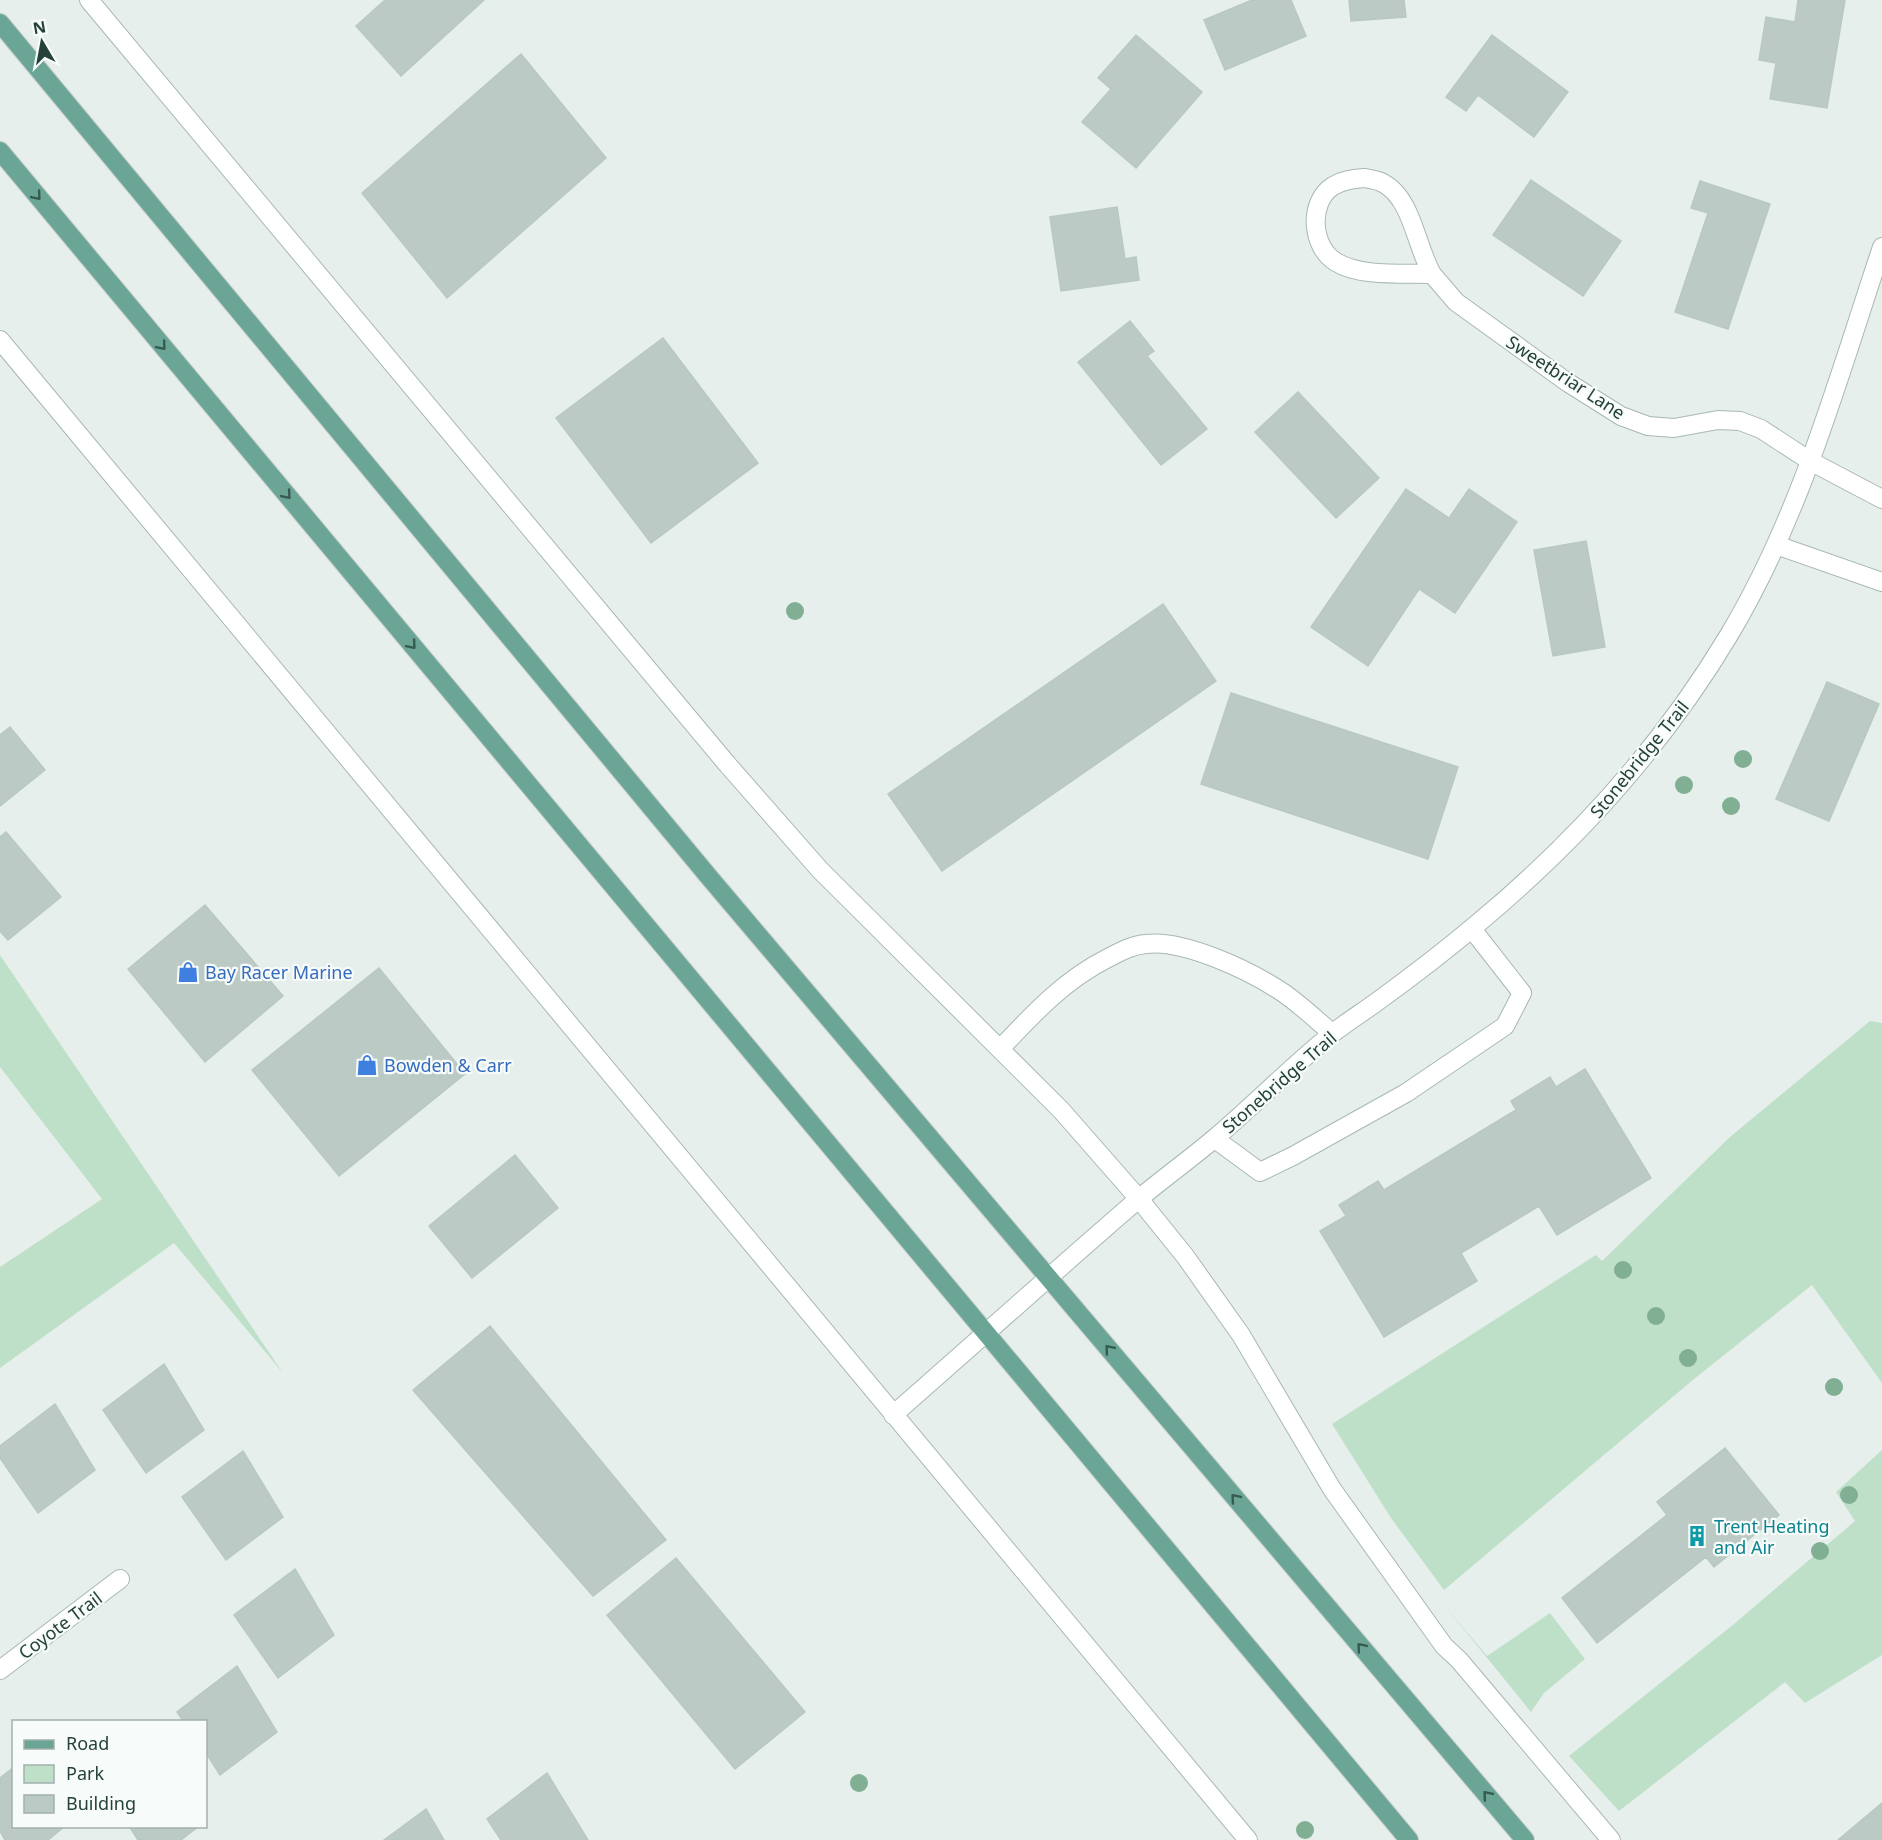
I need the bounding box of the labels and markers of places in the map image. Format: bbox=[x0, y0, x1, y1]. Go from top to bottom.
shop icon: Bay Racer Marine bbox=[176, 960, 200, 984]
place label: Bay Racer Marine bbox=[205, 960, 353, 984]
shop icon: Bowden & Carr bbox=[355, 1053, 379, 1077]
place label: Bowden & Carr bbox=[384, 1053, 512, 1077]
place label: Trent Heating and Air bbox=[1714, 1514, 1830, 1559]
building icon: Trent Heating and Air bbox=[1685, 1524, 1709, 1548]

